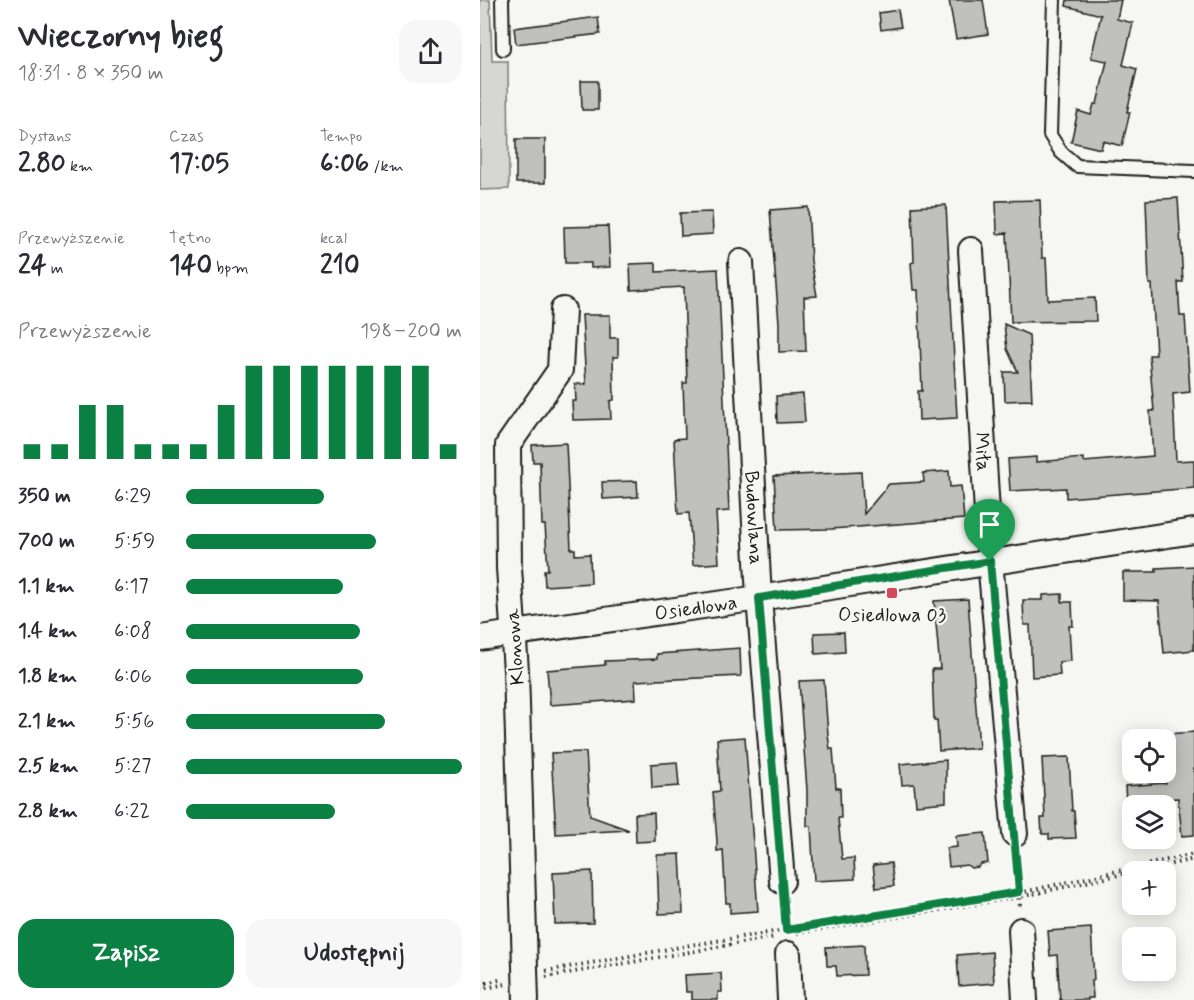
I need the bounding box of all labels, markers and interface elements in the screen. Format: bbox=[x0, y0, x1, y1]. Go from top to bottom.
text: Wieczorny bieg bbox=[18, 15, 224, 59]
button: share bbox=[399, 20, 462, 83]
text: 18:31 · 8 × 350 m bbox=[18, 60, 164, 87]
text: Dystans bbox=[18, 126, 71, 147]
text: Czas bbox=[169, 126, 204, 147]
text: Tempo bbox=[320, 126, 362, 147]
text: 2.80 bbox=[18, 147, 66, 181]
text: 17:05 bbox=[169, 147, 229, 181]
text: 6:06 bbox=[320, 147, 369, 181]
text: km bbox=[66, 156, 93, 177]
text: /km bbox=[369, 156, 404, 177]
text: Przewyższenie bbox=[18, 228, 125, 249]
text: Tętno bbox=[169, 228, 211, 249]
text: kcal bbox=[320, 228, 347, 249]
text: 24 bbox=[18, 249, 47, 283]
text: 140 bbox=[169, 249, 212, 283]
text: 210 bbox=[320, 249, 360, 283]
text: m bbox=[47, 258, 64, 279]
text: bpm bbox=[212, 258, 249, 279]
text: Przewyższenie bbox=[18, 318, 151, 345]
text: 198–200 m bbox=[360, 318, 462, 345]
street label: Miła bbox=[967, 431, 996, 472]
street label: Budowlana bbox=[737, 470, 769, 565]
text: 350 m bbox=[18, 483, 71, 510]
text: 6:29 bbox=[114, 483, 151, 510]
pin bbox=[964, 499, 1015, 561]
icon: arrive bbox=[973, 508, 1006, 541]
text: 700 m bbox=[18, 528, 75, 555]
text: 5:59 bbox=[114, 528, 155, 555]
text: 1.1 km bbox=[18, 573, 75, 600]
text: 6:17 bbox=[114, 573, 149, 600]
marker: Osiedlowa 03 bbox=[885, 586, 899, 600]
street label: Osiedlowa bbox=[653, 589, 739, 628]
place label: Osiedlowa 03 bbox=[838, 602, 946, 629]
street label: Klonowa bbox=[499, 607, 532, 686]
text: 1.4 km bbox=[18, 618, 77, 645]
text: 6:08 bbox=[114, 618, 152, 645]
text: 1.8 km bbox=[18, 663, 77, 690]
text: 6:06 bbox=[114, 663, 152, 690]
text: 2.1 km bbox=[18, 708, 75, 735]
text: 5:56 bbox=[114, 708, 154, 735]
map controls bbox=[1122, 729, 1176, 981]
button: locate bbox=[1122, 729, 1176, 783]
text: 2.5 km bbox=[18, 753, 79, 780]
text: 5:27 bbox=[114, 753, 151, 780]
button: layers bbox=[1122, 795, 1176, 849]
text: 2.8 km bbox=[18, 798, 78, 825]
text: 6:22 bbox=[114, 798, 150, 825]
button: + bbox=[1122, 861, 1176, 915]
button: Zapisz bbox=[18, 919, 234, 988]
button: Udostępnij bbox=[246, 919, 462, 988]
button: − bbox=[1122, 927, 1176, 981]

